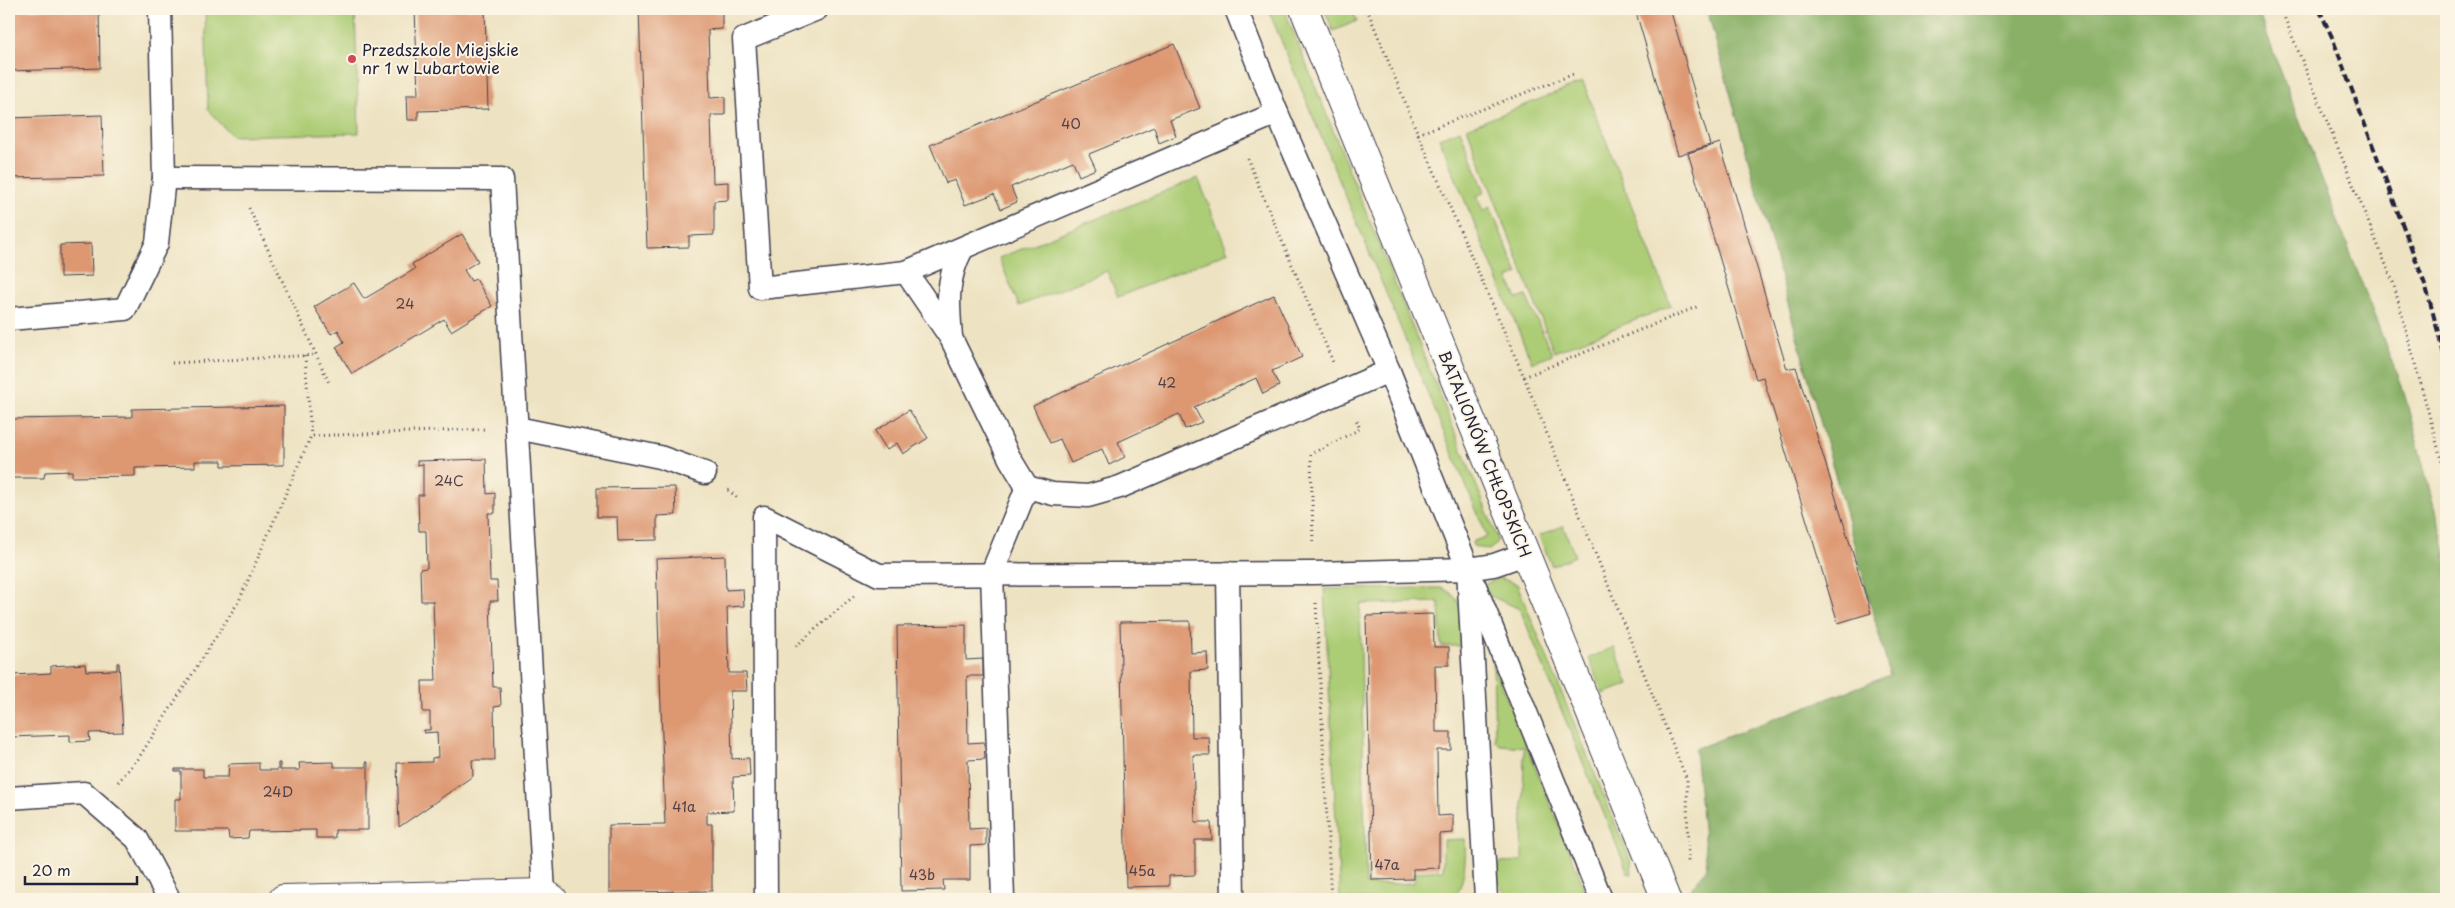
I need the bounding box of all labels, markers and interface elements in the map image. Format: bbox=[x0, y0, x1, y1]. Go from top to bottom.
place label: Przedszkole Miejskie nr 1 w Lubartowie bbox=[362, 37, 519, 79]
marker: Przedszkole Miejskie nr 1 w Lubartowie bbox=[346, 53, 358, 65]
house number: 40 bbox=[1061, 113, 1081, 134]
house number: 24 bbox=[396, 293, 414, 314]
street label: BATALIONÓW CHŁOPSKICH bbox=[1433, 347, 1538, 561]
house number: 42 bbox=[1158, 372, 1176, 393]
house number: 24C bbox=[434, 470, 464, 491]
house number: 24D bbox=[263, 781, 293, 802]
house number: 41a bbox=[672, 796, 696, 817]
scale bar bbox=[25, 853, 138, 885]
house number: 47a bbox=[1374, 854, 1400, 875]
text: 20 m bbox=[32, 858, 71, 881]
house number: 45a bbox=[1129, 860, 1156, 881]
house number: 43b bbox=[909, 864, 935, 885]

